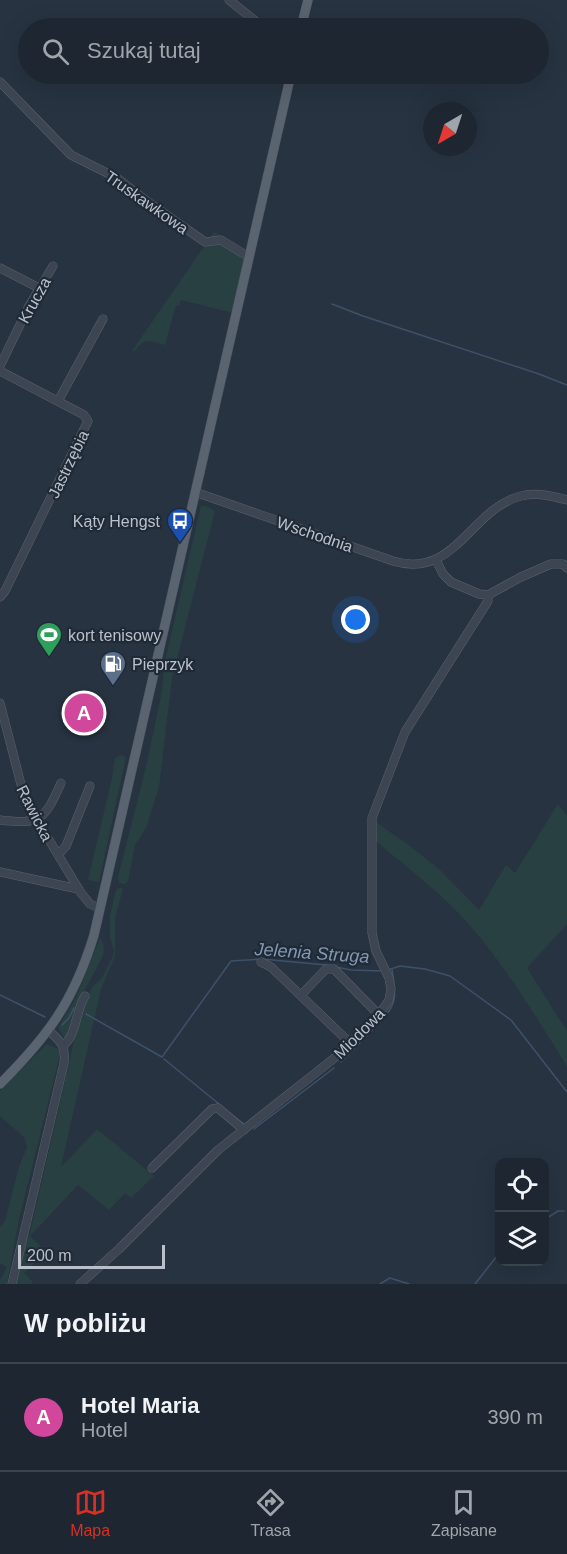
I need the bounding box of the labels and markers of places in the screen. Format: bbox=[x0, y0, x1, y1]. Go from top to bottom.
bus stop icon: Kąty Hengst bbox=[165, 506, 195, 544]
place label: Kąty Hengst bbox=[73, 513, 161, 530]
sports icon: kort tenisowy bbox=[34, 620, 64, 658]
place label: kort tenisowy bbox=[68, 627, 161, 644]
fuel station icon: Pieprzyk bbox=[98, 649, 128, 687]
place label: Pieprzyk bbox=[132, 656, 194, 673]
pin: A bbox=[64, 690, 104, 736]

